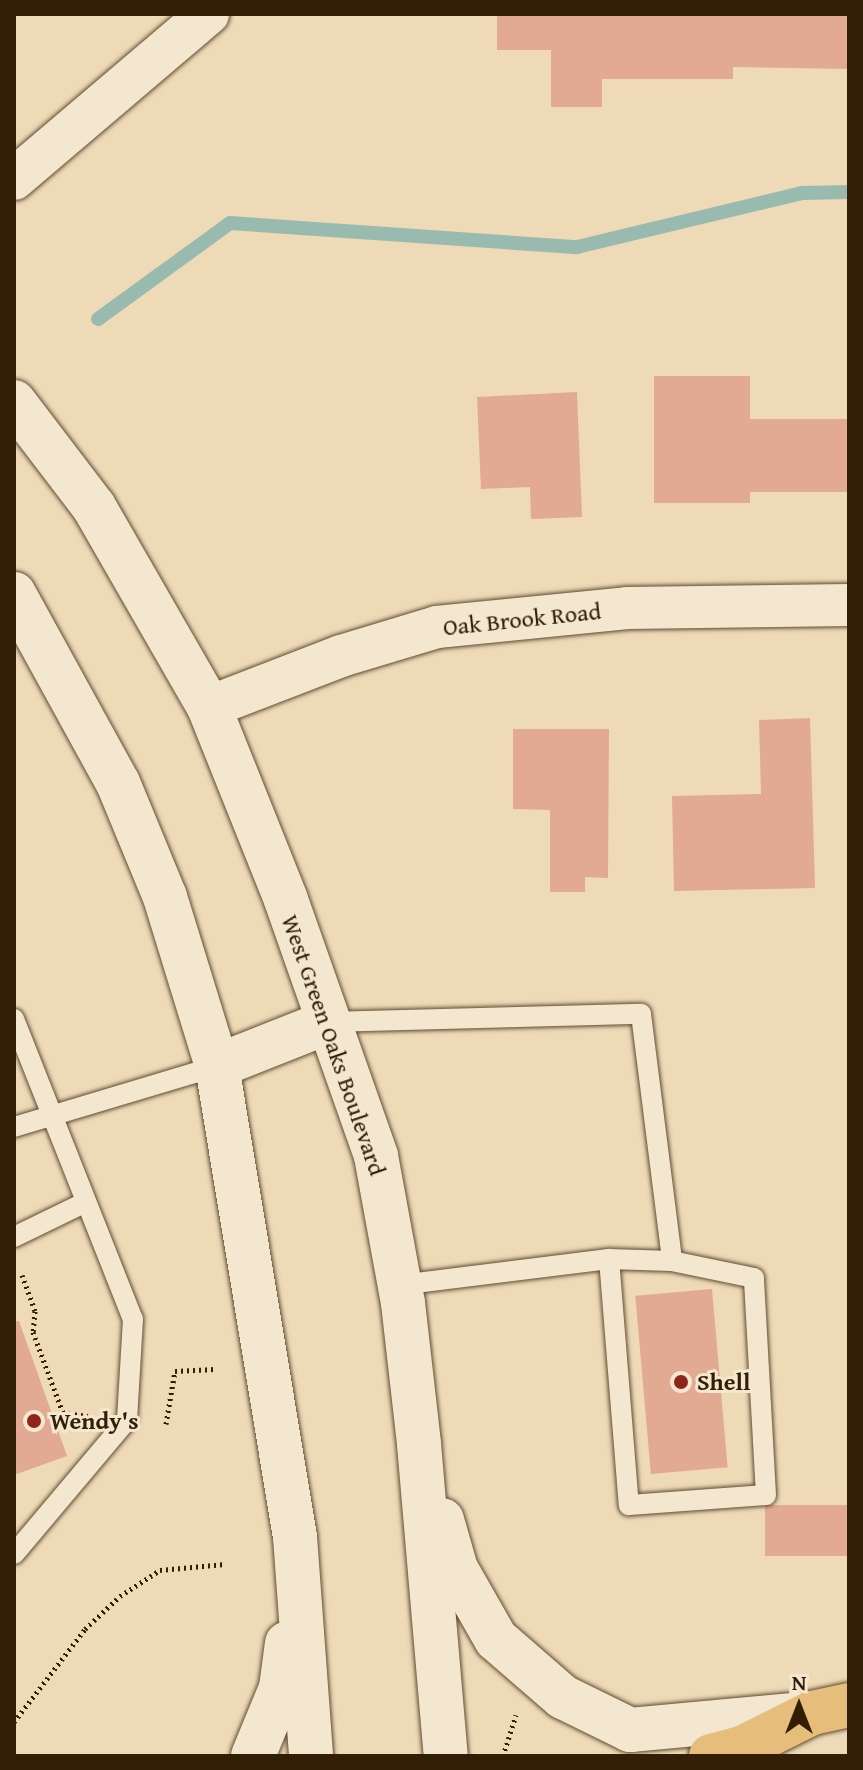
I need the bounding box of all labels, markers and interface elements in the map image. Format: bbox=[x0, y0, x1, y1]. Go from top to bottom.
street label: Oak Brook Road bbox=[442, 596, 602, 642]
street label: West Green Oaks Boulevard bbox=[276, 911, 392, 1179]
place label: Shell bbox=[697, 1368, 750, 1396]
marker: Shell bbox=[672, 1373, 690, 1391]
place label: Wendy's bbox=[50, 1407, 139, 1435]
marker: Wendy's bbox=[25, 1412, 43, 1430]
north arrow bbox=[759, 1666, 839, 1746]
text: N bbox=[792, 1666, 806, 1698]

